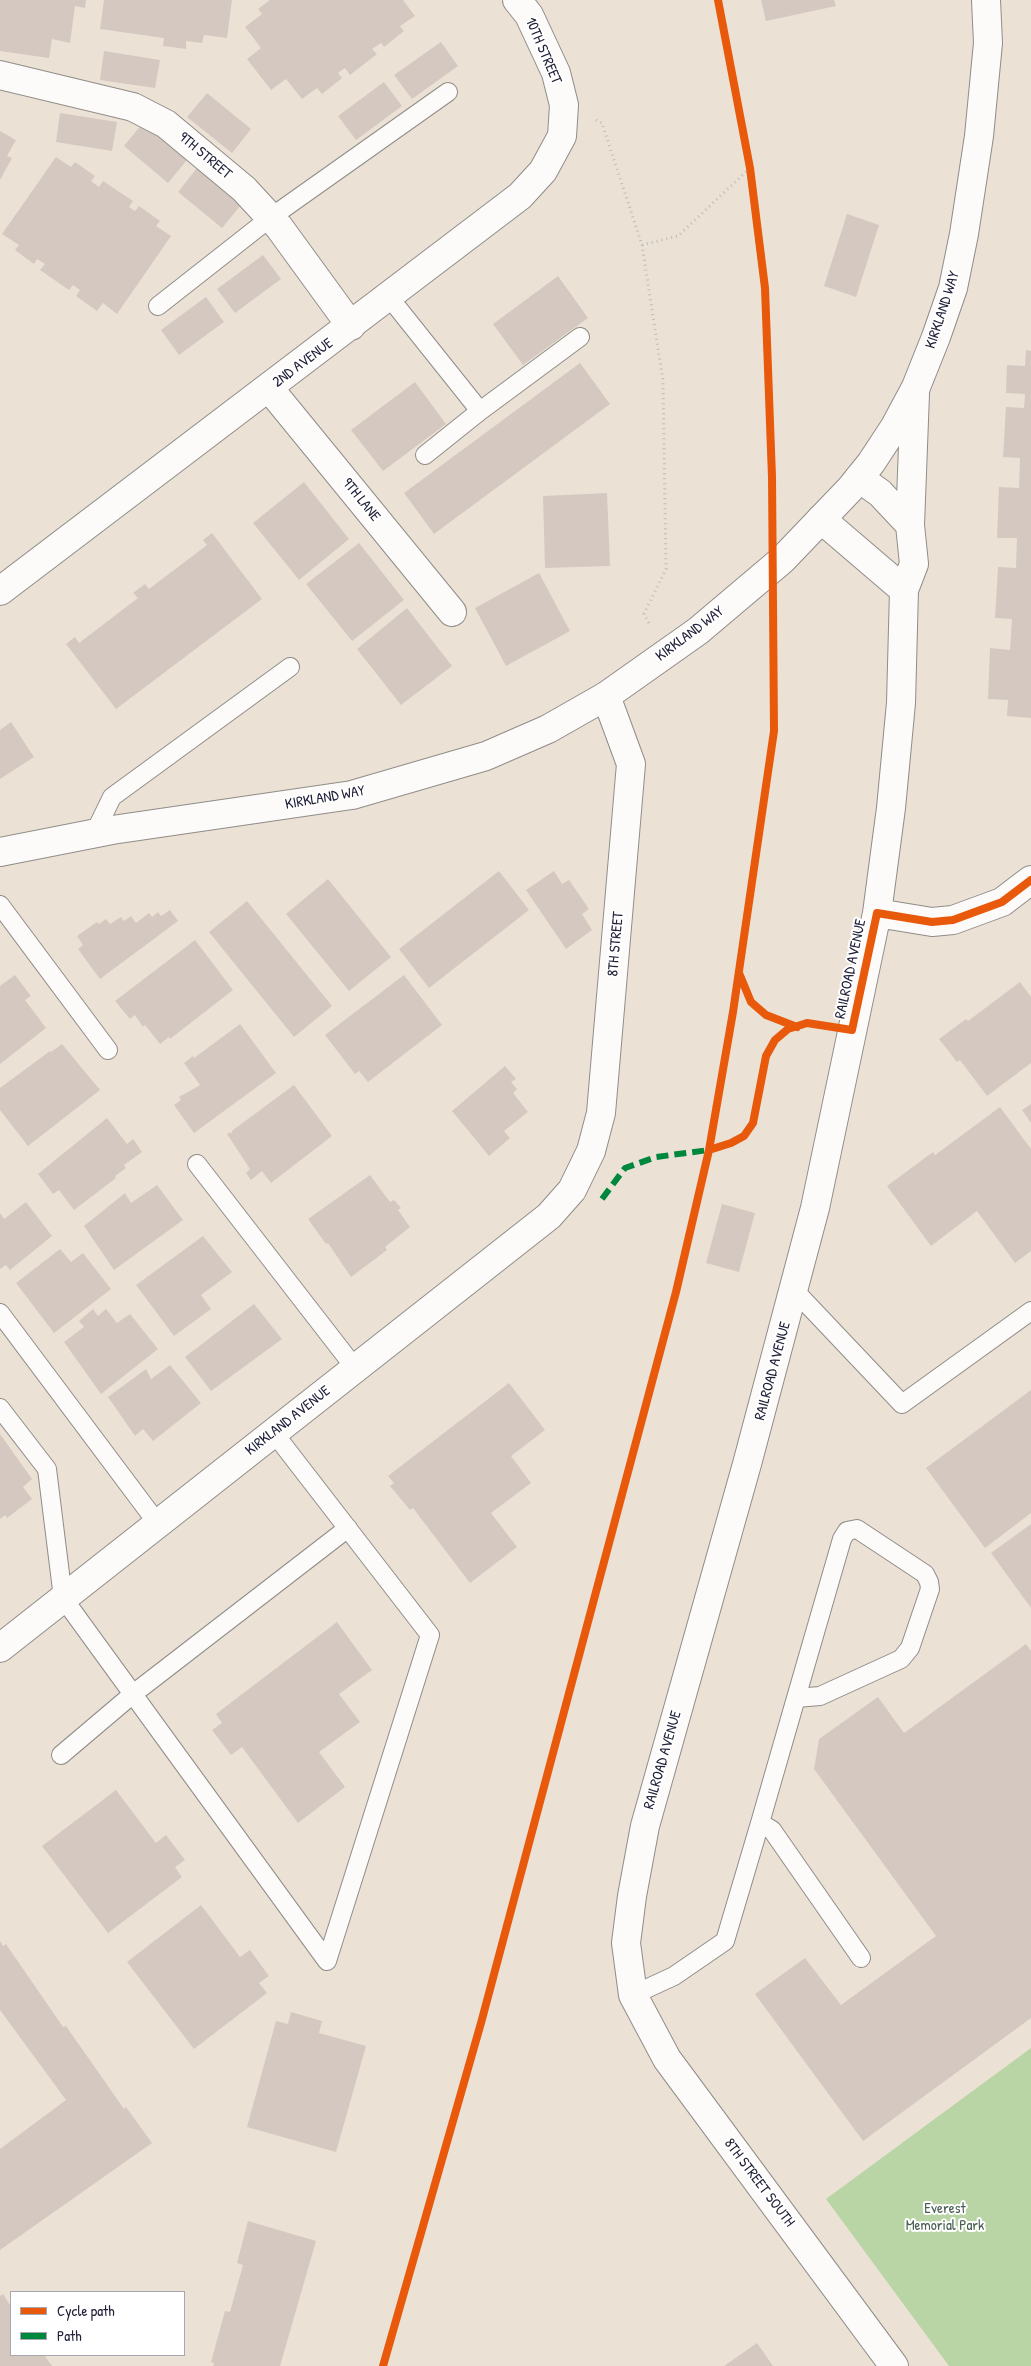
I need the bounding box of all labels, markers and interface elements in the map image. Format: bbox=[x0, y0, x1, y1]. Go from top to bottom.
street label: 10TH STREET bbox=[521, 15, 565, 87]
street label: 9TH STREET bbox=[175, 129, 235, 183]
street label: KIRKLAND WAY bbox=[922, 269, 964, 351]
street label: 2ND AVENUE bbox=[269, 335, 337, 391]
street label: 9TH LANE bbox=[338, 475, 384, 525]
street label: KIRKLAND WAY bbox=[652, 603, 728, 665]
street label: KIRKLAND WAY bbox=[284, 782, 366, 814]
street label: 8TH STREET bbox=[604, 911, 628, 977]
street label: RAILROAD AVENUE bbox=[832, 917, 870, 1021]
street label: RAILROAD AVENUE bbox=[751, 1320, 795, 1422]
street label: KIRKLAND AVENUE bbox=[242, 1382, 334, 1460]
street label: RAILROAD AVENUE bbox=[640, 1709, 686, 1811]
street label: 8TH STREET SOUTH bbox=[720, 2135, 798, 2231]
park label: Everest Memorial Park bbox=[906, 2200, 984, 2235]
legend bbox=[10, 2291, 185, 2356]
text: Cycle path bbox=[57, 2300, 115, 2321]
text: Path bbox=[57, 2325, 82, 2346]

